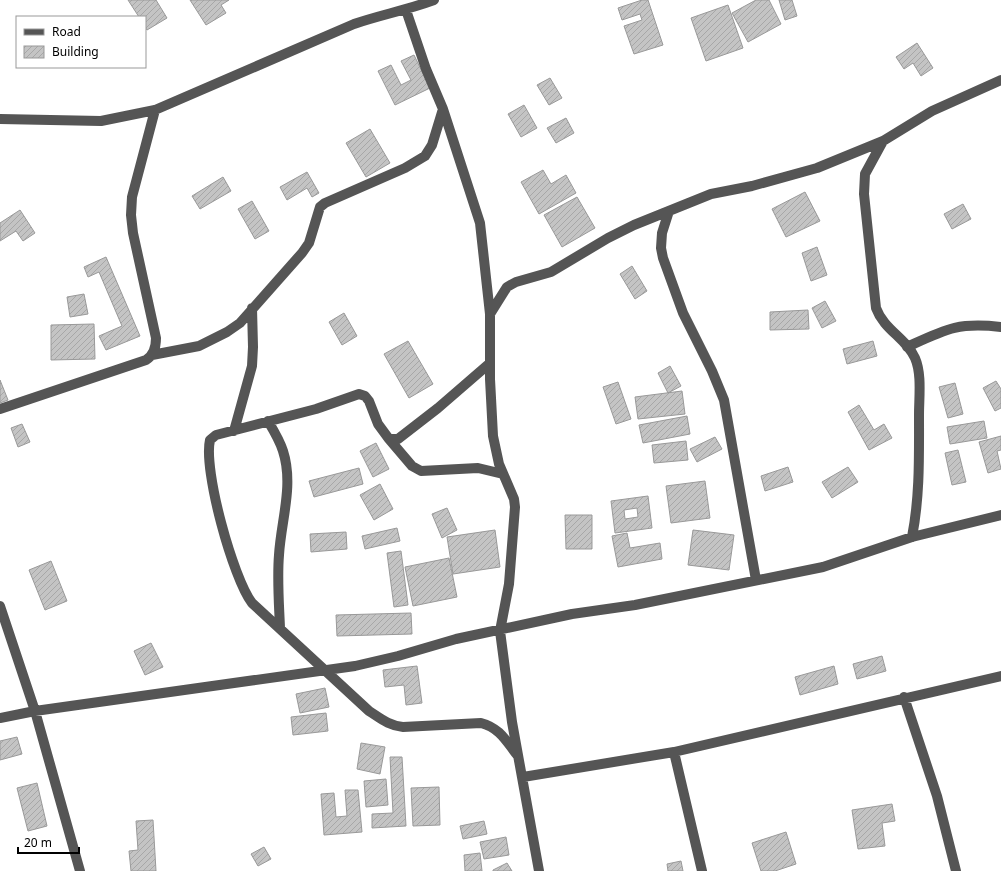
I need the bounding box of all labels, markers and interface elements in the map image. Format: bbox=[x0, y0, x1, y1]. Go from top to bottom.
legend bbox=[16, 16, 146, 68]
text: Road bbox=[52, 23, 81, 40]
text: Building bbox=[52, 43, 99, 60]
scale bar bbox=[18, 829, 79, 855]
text: 20 m bbox=[24, 834, 52, 851]

